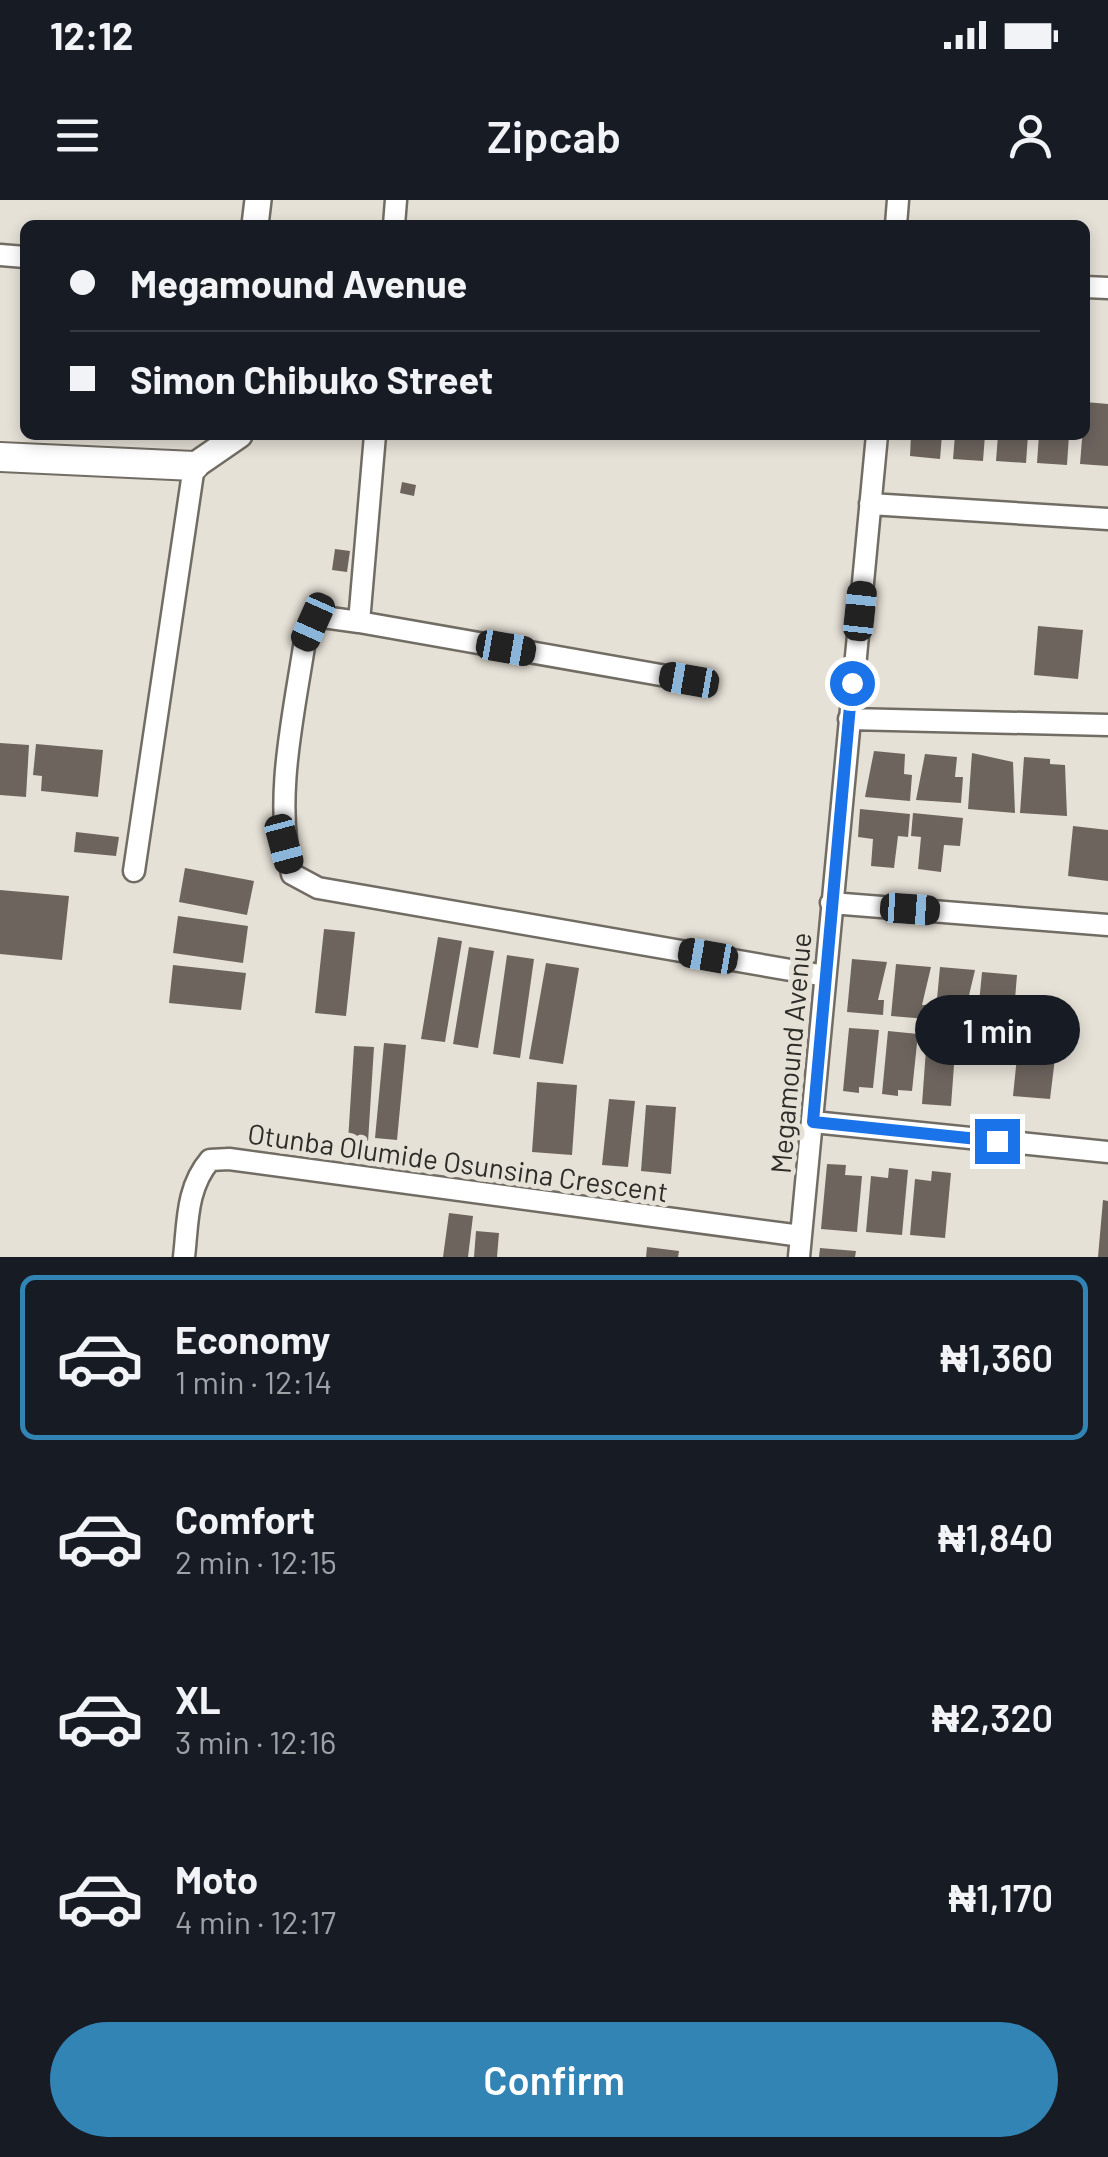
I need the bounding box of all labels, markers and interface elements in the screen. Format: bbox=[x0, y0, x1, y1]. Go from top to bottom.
text: 12:12 bbox=[50, 12, 133, 58]
icon: menu bbox=[50, 108, 105, 163]
text: Zipcab bbox=[487, 108, 621, 162]
icon: person bbox=[1003, 108, 1058, 163]
text: Megamound Avenue bbox=[130, 260, 467, 306]
text: Simon Chibuko Street bbox=[130, 356, 493, 402]
car bbox=[842, 580, 878, 642]
car bbox=[287, 588, 339, 656]
car bbox=[474, 628, 538, 668]
car bbox=[657, 660, 721, 700]
route start bbox=[830, 661, 875, 706]
car bbox=[262, 811, 306, 877]
car bbox=[879, 892, 941, 926]
street label: Megamound Avenue bbox=[763, 931, 817, 1175]
car bbox=[676, 936, 740, 976]
callout: 1 min bbox=[914, 996, 1080, 1066]
text: 1 min bbox=[963, 1011, 1032, 1049]
street label: Otunba Olumide Osunsina Crescent bbox=[246, 1116, 670, 1208]
route end bbox=[975, 1119, 1020, 1164]
icon: car bbox=[55, 1313, 145, 1403]
text: Economy bbox=[175, 1316, 330, 1362]
text: ₦1,360 bbox=[940, 1334, 1053, 1380]
text: 1 min · 12:14 bbox=[175, 1362, 332, 1400]
icon: car bbox=[55, 1493, 145, 1583]
text: Comfort bbox=[175, 1496, 315, 1542]
text: ₦1,840 bbox=[938, 1514, 1053, 1560]
text: 2 min · 12:15 bbox=[175, 1542, 337, 1580]
icon: car bbox=[55, 1673, 145, 1763]
text: XL bbox=[175, 1676, 221, 1722]
text: ₦2,320 bbox=[932, 1694, 1053, 1740]
text: 3 min · 12:16 bbox=[175, 1722, 336, 1760]
icon: car bbox=[55, 1853, 145, 1943]
text: Moto bbox=[175, 1856, 258, 1902]
text: ₦1,170 bbox=[949, 1874, 1053, 1920]
text: 4 min · 12:17 bbox=[175, 1902, 336, 1940]
button: Confirm bbox=[50, 2022, 1058, 2137]

